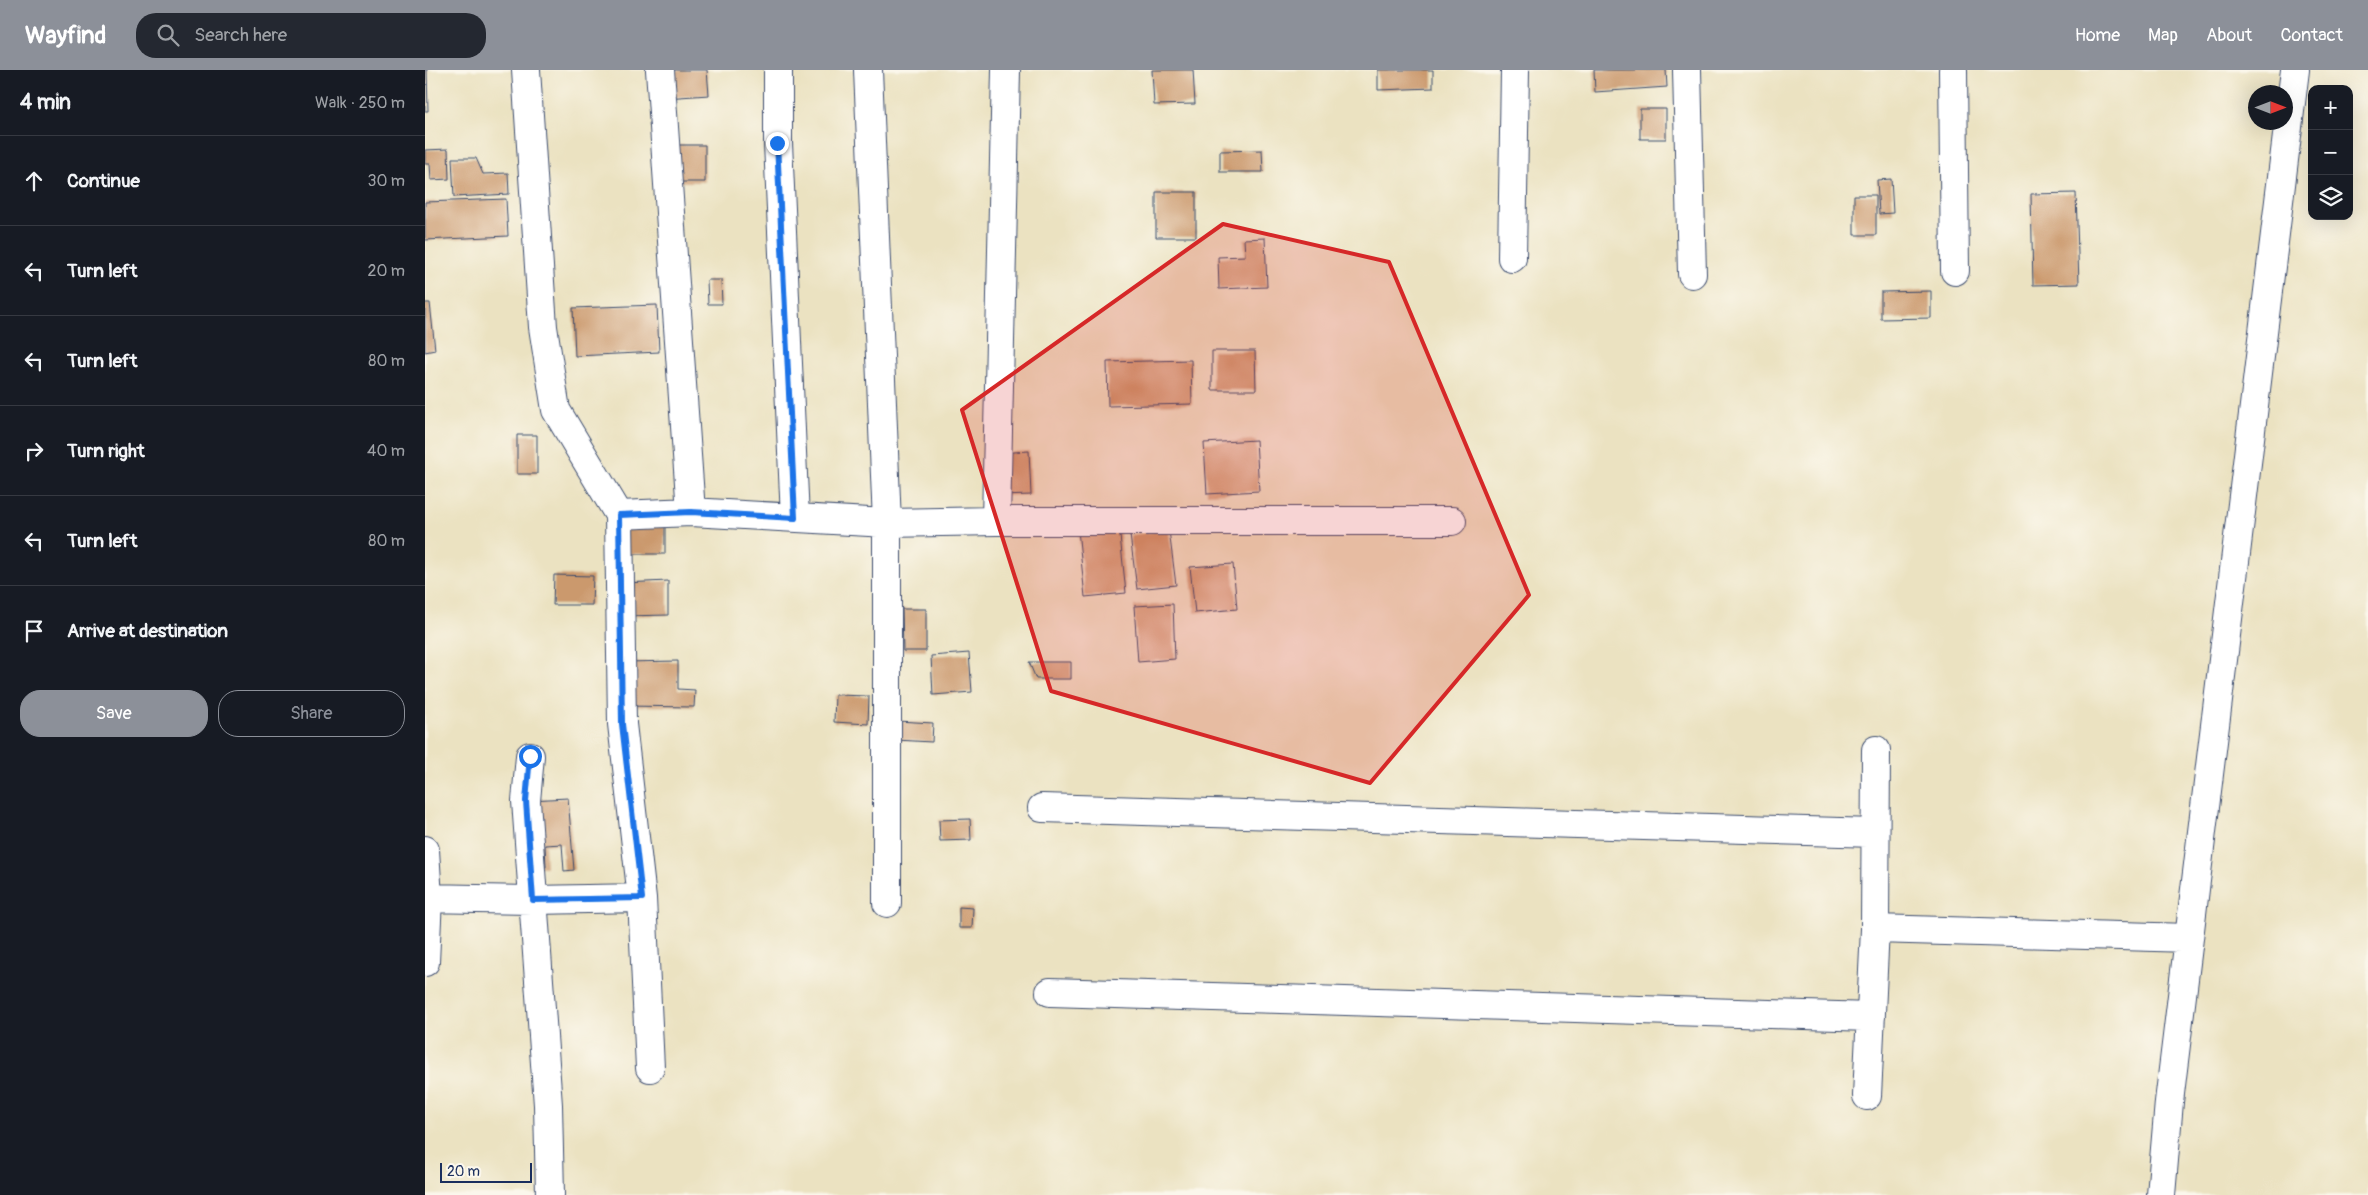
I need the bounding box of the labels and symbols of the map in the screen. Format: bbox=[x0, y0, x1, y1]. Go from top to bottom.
north arrow bbox=[2248, 85, 2293, 130]
route end bbox=[766, 132, 789, 155]
route start bbox=[519, 745, 542, 768]
scale bar bbox=[440, 1160, 533, 1183]

